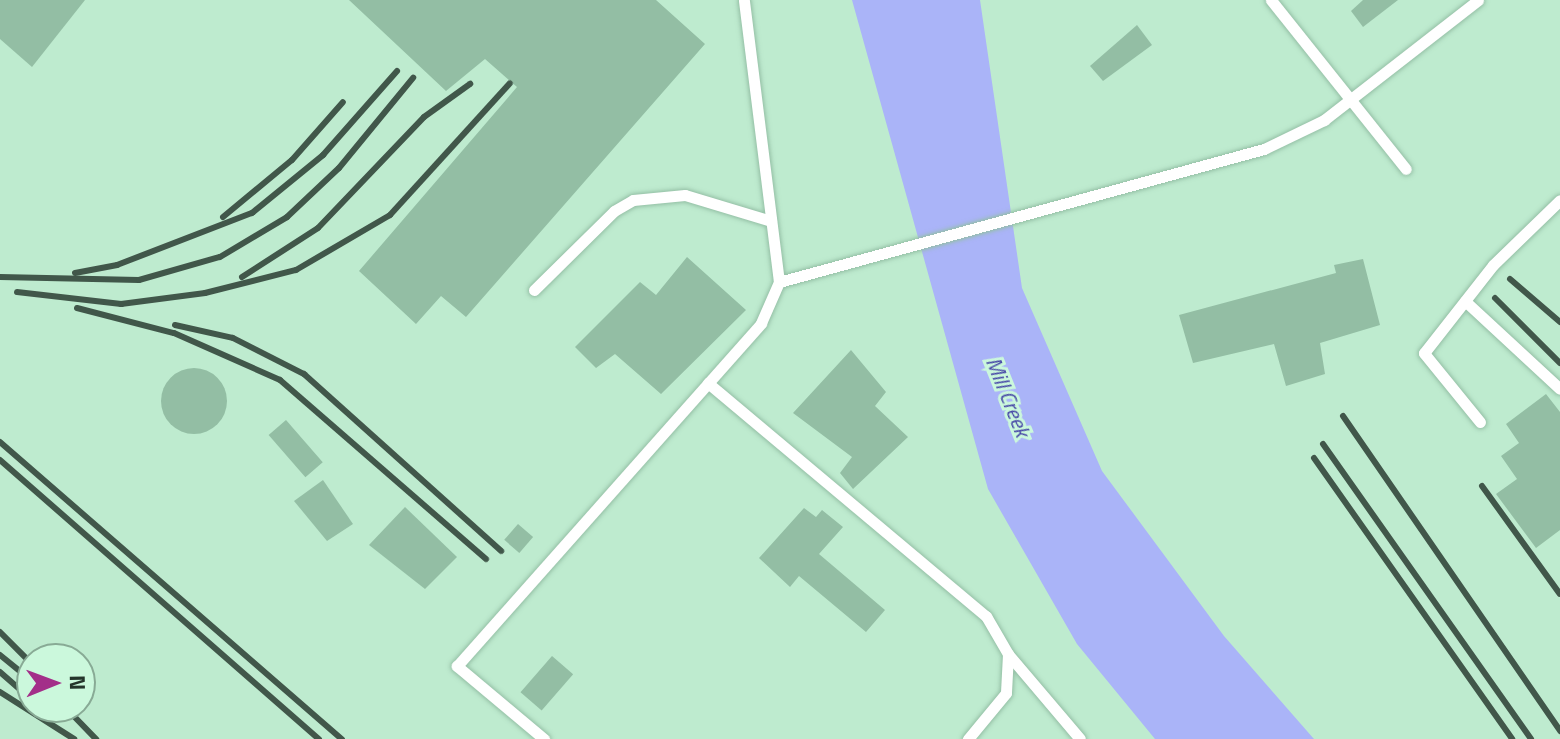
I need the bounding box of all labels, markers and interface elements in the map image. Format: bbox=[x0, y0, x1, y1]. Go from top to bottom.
water label: Mill Creek bbox=[980, 353, 1036, 441]
north arrow bbox=[16, 643, 96, 723]
text: N bbox=[61, 675, 95, 691]

